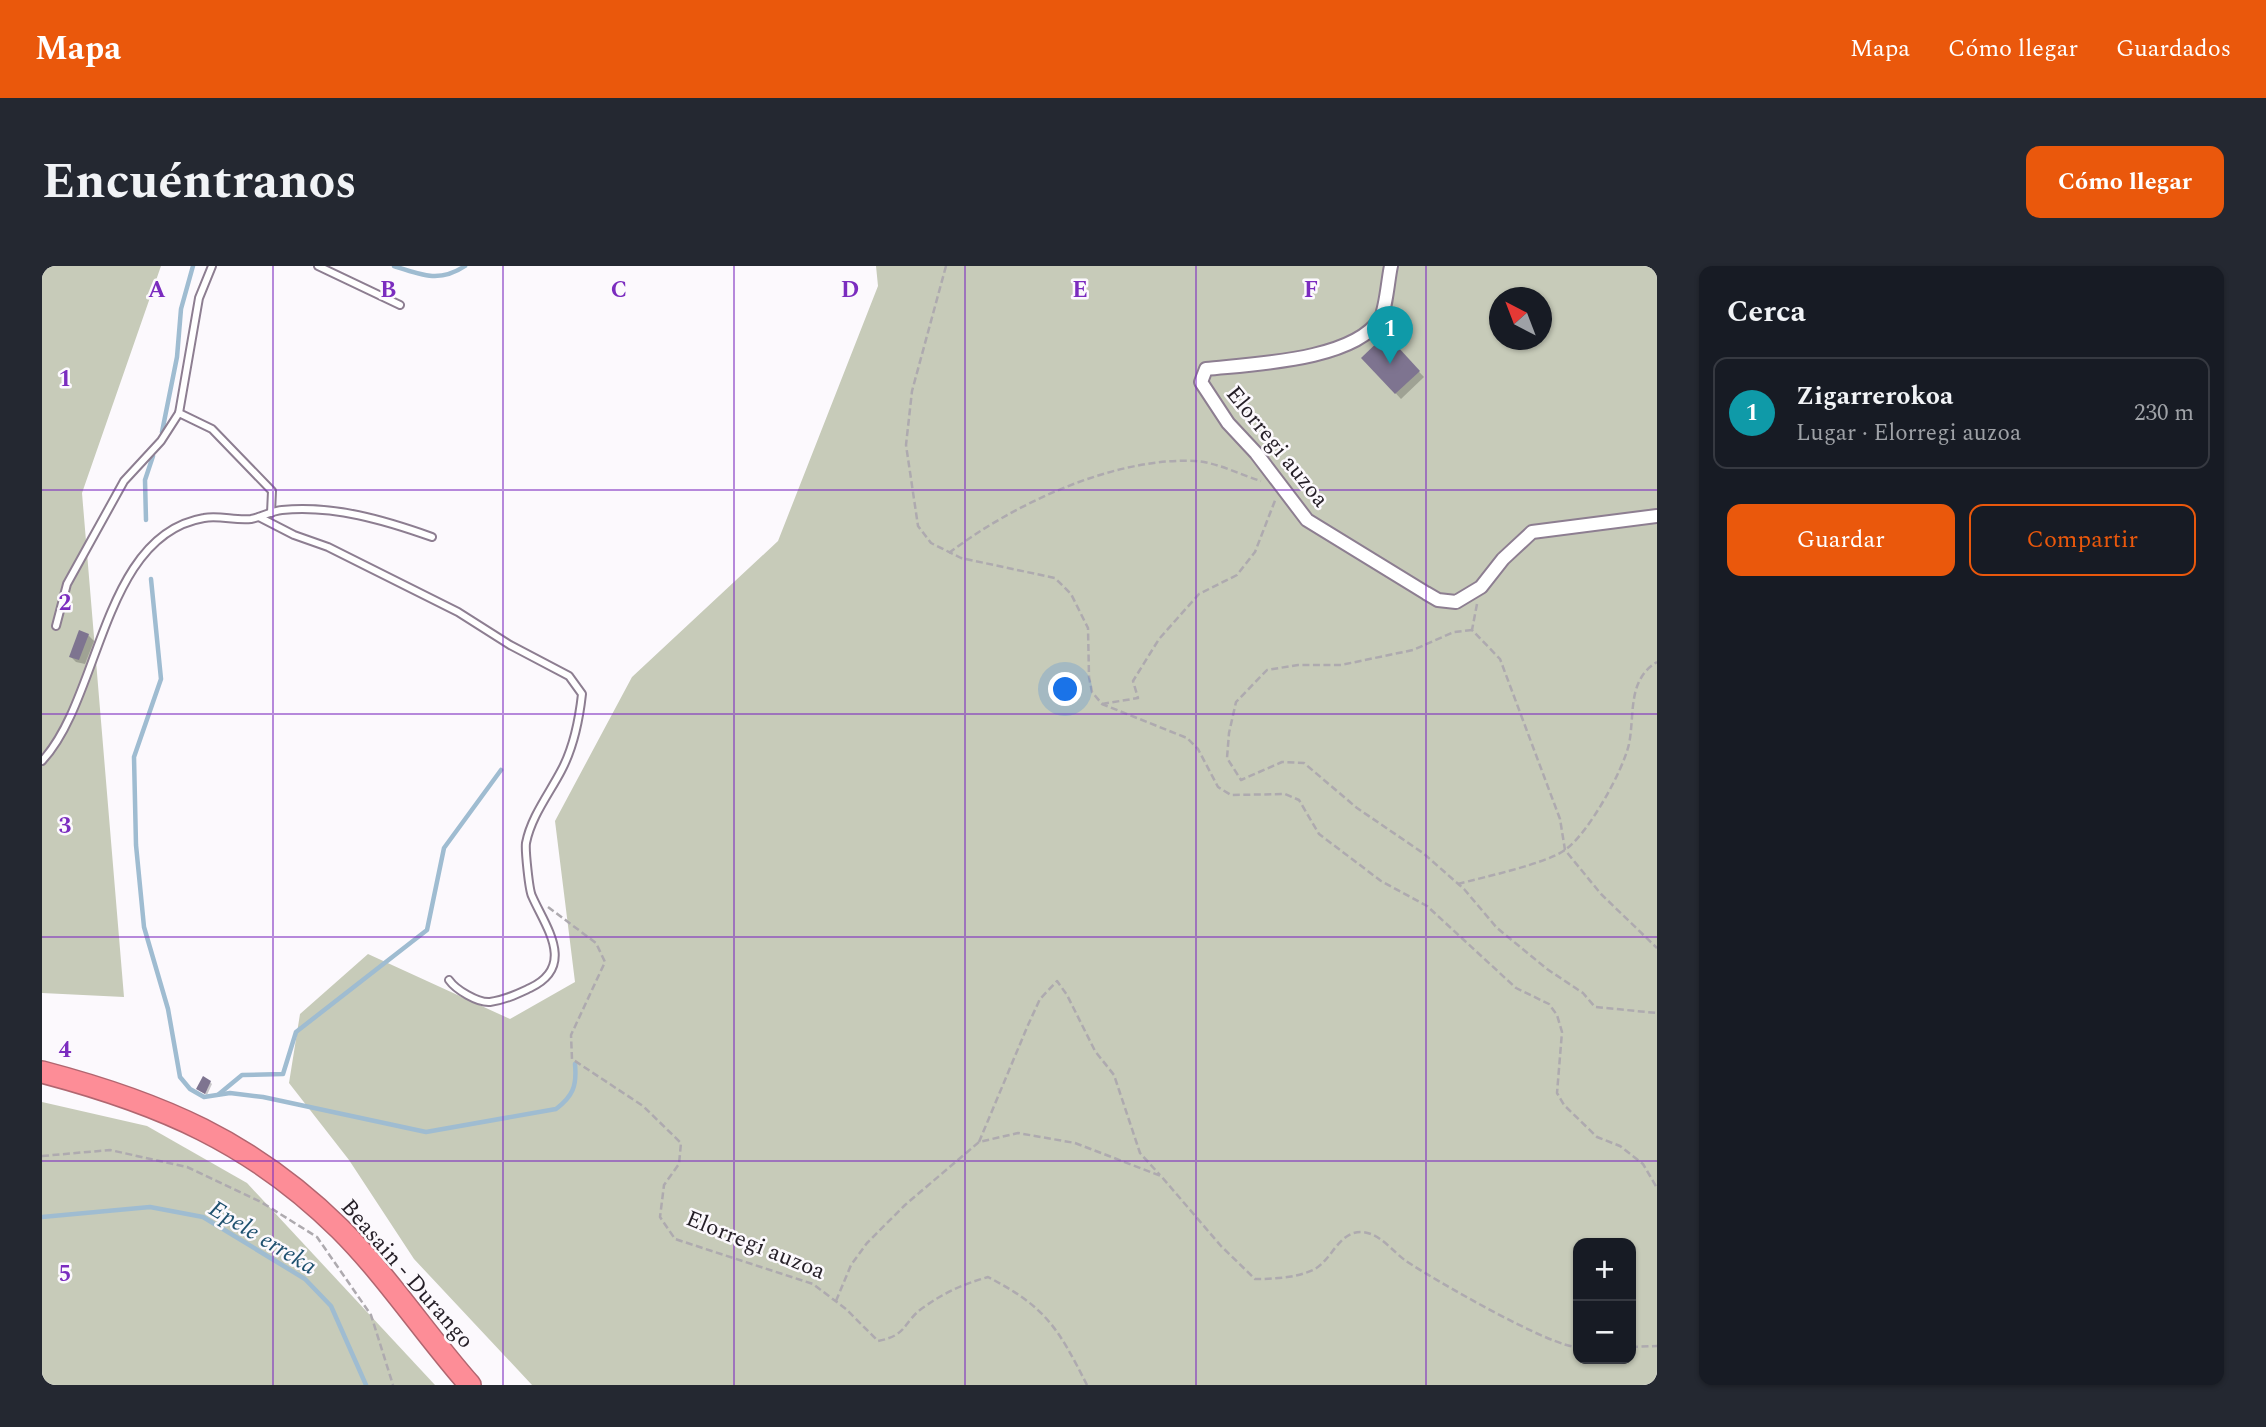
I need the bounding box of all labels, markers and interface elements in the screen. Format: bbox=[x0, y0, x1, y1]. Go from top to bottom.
text: Mapa bbox=[35, 24, 121, 74]
text: Mapa bbox=[1850, 31, 1910, 67]
text: Cómo llegar bbox=[1948, 31, 2078, 67]
text: Guardados bbox=[2116, 31, 2231, 67]
text: Encuéntranos bbox=[42, 145, 357, 220]
button: Cómo llegar bbox=[2026, 146, 2224, 218]
text: A bbox=[148, 273, 166, 308]
text: B bbox=[380, 273, 396, 308]
text: C bbox=[611, 273, 627, 308]
text: D bbox=[841, 273, 859, 308]
text: E bbox=[1072, 273, 1088, 308]
text: F bbox=[1304, 273, 1318, 308]
north arrow bbox=[1489, 287, 1552, 350]
text: Cerca bbox=[1727, 289, 1806, 335]
pin: 1 bbox=[1367, 306, 1413, 364]
text: 1 bbox=[59, 362, 71, 397]
text: Zigarrerokoa bbox=[1796, 376, 1953, 416]
street label: Elorregi auzoa bbox=[1217, 378, 1337, 515]
text: 1 bbox=[1746, 396, 1758, 431]
text: 230 m bbox=[2134, 396, 2194, 431]
text: Lugar · Elorregi auzoa bbox=[1796, 416, 2021, 451]
button: Guardar bbox=[1727, 504, 1955, 576]
button: Compartir bbox=[1969, 504, 2196, 576]
text: 2 bbox=[59, 586, 72, 621]
your location bbox=[1048, 672, 1082, 706]
text: 3 bbox=[59, 809, 72, 844]
text: 4 bbox=[59, 1033, 72, 1068]
water label: Epele erreka bbox=[201, 1191, 324, 1284]
street label: Beasain - Durango bbox=[332, 1191, 482, 1357]
street label: Elorregi auzoa bbox=[680, 1201, 831, 1289]
map controls bbox=[1573, 1238, 1636, 1364]
button: + bbox=[1573, 1238, 1636, 1301]
text: 5 bbox=[59, 1257, 71, 1292]
button: − bbox=[1573, 1301, 1636, 1364]

